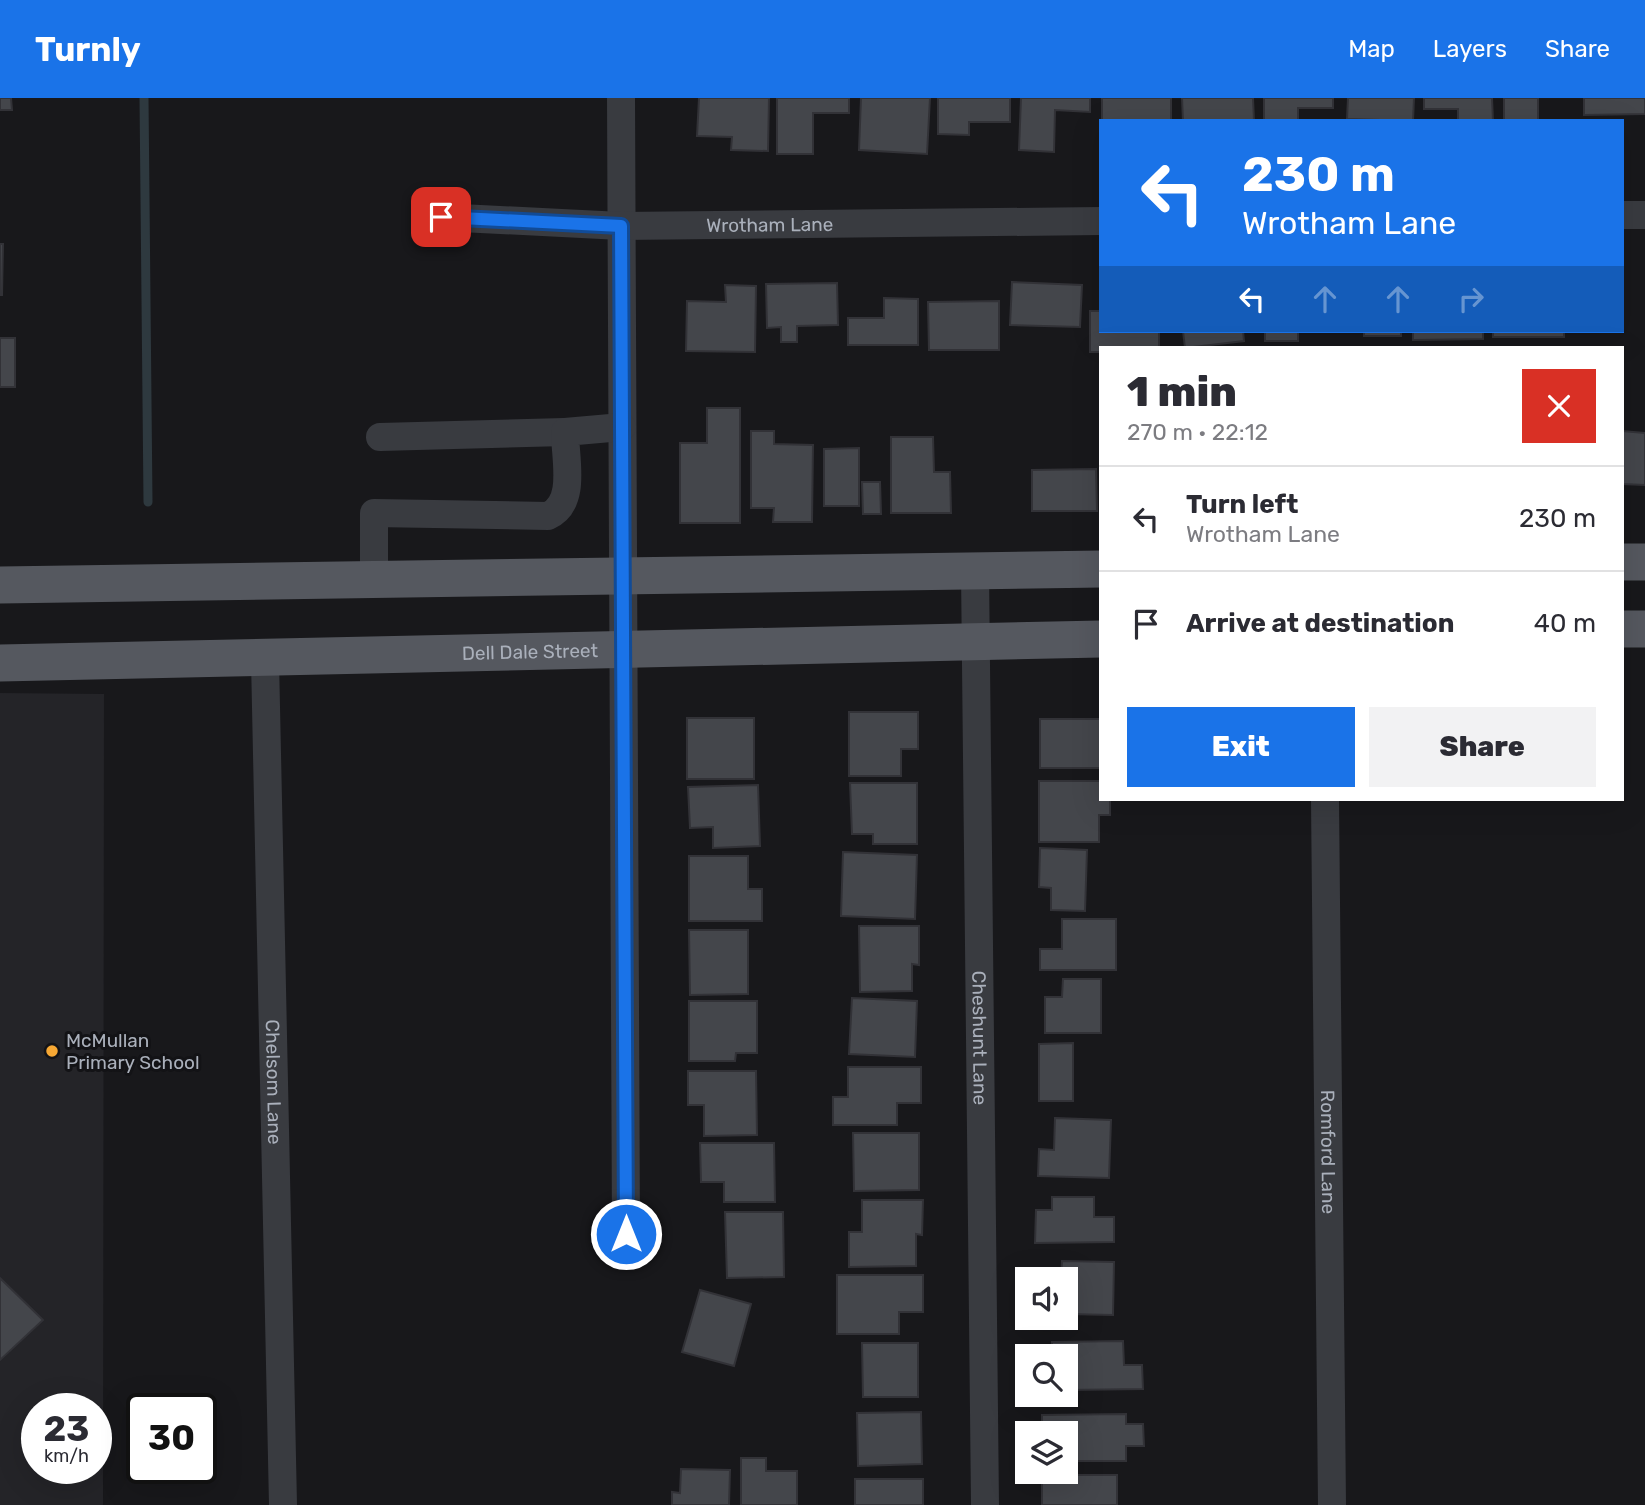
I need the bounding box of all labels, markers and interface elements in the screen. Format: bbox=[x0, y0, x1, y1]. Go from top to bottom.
text: Turnly bbox=[35, 30, 141, 69]
text: Map bbox=[1348, 35, 1395, 63]
text: Layers bbox=[1433, 35, 1507, 63]
text: Share bbox=[1545, 35, 1610, 63]
text: 230 m bbox=[1242, 145, 1395, 203]
icon: left bbox=[1127, 147, 1218, 238]
pin bbox=[411, 187, 471, 247]
icon: arrive bbox=[422, 198, 460, 236]
text: Wrotham Lane bbox=[1242, 204, 1456, 242]
street label: Wrotham Lane bbox=[706, 212, 834, 237]
icon: left bbox=[1233, 280, 1271, 318]
icon: ahead bbox=[1306, 280, 1344, 318]
icon: ahead bbox=[1379, 280, 1417, 318]
icon: right bbox=[1452, 280, 1490, 318]
text: 1 min bbox=[1127, 367, 1237, 417]
button: close bbox=[1522, 369, 1596, 443]
text: 270 m · 22:12 bbox=[1127, 418, 1268, 446]
text: Turn left bbox=[1186, 489, 1298, 520]
icon: left bbox=[1127, 500, 1165, 538]
text: 230 m bbox=[1519, 503, 1596, 534]
text: Wrotham Lane bbox=[1186, 520, 1340, 548]
icon: arrive bbox=[1127, 605, 1165, 643]
text: Arrive at destination bbox=[1186, 608, 1454, 639]
text: 40 m bbox=[1534, 608, 1596, 639]
street label: Dell Dale Street bbox=[462, 638, 599, 664]
button: Exit bbox=[1127, 707, 1355, 787]
button: Share bbox=[1369, 707, 1596, 787]
street label: Cheshunt Lane bbox=[968, 971, 992, 1105]
street label: Chelsom Lane bbox=[261, 1019, 287, 1145]
place label: McMullan Primary School bbox=[66, 1029, 200, 1074]
marker: McMullan Primary School bbox=[44, 1043, 60, 1059]
street label: Romford Lane bbox=[1316, 1090, 1341, 1214]
position arrow bbox=[589, 1197, 663, 1271]
map controls bbox=[1015, 1267, 1078, 1484]
button: sound bbox=[1015, 1267, 1078, 1330]
button: search bbox=[1015, 1344, 1078, 1407]
speed limit sign: 30 bbox=[126, 1393, 217, 1484]
text: 23 bbox=[44, 1408, 89, 1450]
button: layers bbox=[1015, 1421, 1078, 1484]
text: km/h bbox=[44, 1445, 89, 1467]

